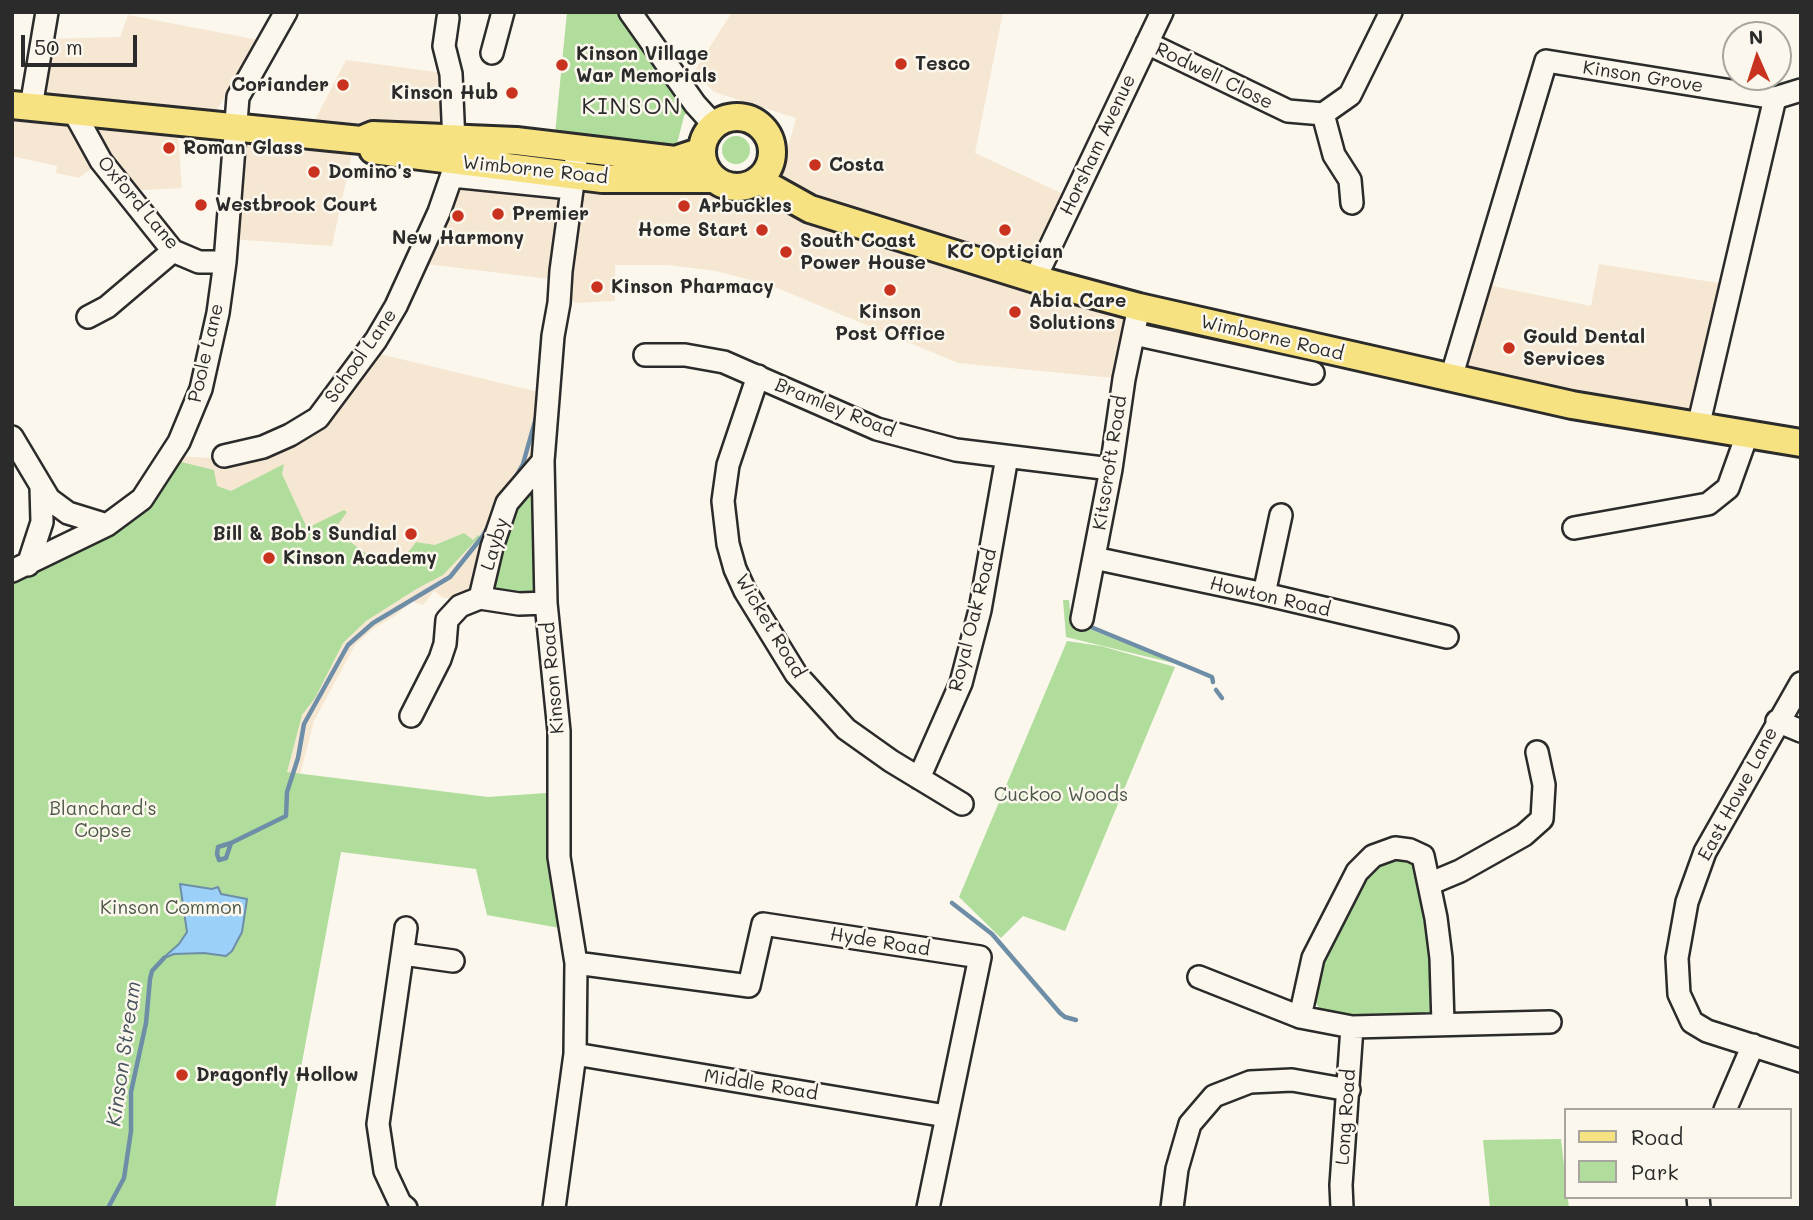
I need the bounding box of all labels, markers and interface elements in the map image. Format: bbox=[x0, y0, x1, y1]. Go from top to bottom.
scale bar bbox=[24, 21, 140, 65]
north arrow bbox=[1722, 21, 1792, 91]
text: N bbox=[1748, 24, 1764, 49]
text: 50 m bbox=[34, 33, 83, 60]
street label: Rodwell Close bbox=[1151, 38, 1277, 114]
place label: Kinson Village War Memorials bbox=[576, 43, 717, 87]
place label: Tesco bbox=[915, 53, 970, 75]
marker: Tesco bbox=[893, 56, 909, 72]
street label: Kinson Grove bbox=[1581, 56, 1705, 98]
marker: Kinson Village War Memorials bbox=[554, 57, 570, 73]
street label: Horsham Avenue bbox=[1055, 71, 1141, 219]
place label: Coriander bbox=[231, 74, 329, 96]
marker: Coriander bbox=[335, 77, 351, 93]
place label: Kinson Hub bbox=[391, 82, 498, 104]
marker: Kinson Hub bbox=[504, 85, 520, 101]
district label: KINSON bbox=[582, 93, 682, 121]
place label: Roman Glass bbox=[183, 137, 303, 159]
marker: Roman Glass bbox=[161, 140, 177, 156]
street label: Wimborne Road bbox=[461, 151, 609, 189]
street label: Oxford Lane bbox=[92, 152, 184, 254]
place label: Costa bbox=[829, 154, 884, 176]
marker: Costa bbox=[807, 157, 823, 173]
place label: Domino's bbox=[328, 161, 412, 183]
marker: Domino's bbox=[306, 164, 322, 180]
place label: Westbrook Court bbox=[215, 194, 378, 216]
place label: Arbuckles bbox=[698, 195, 792, 217]
marker: Westbrook Court bbox=[193, 197, 209, 213]
marker: Arbuckles bbox=[676, 198, 692, 214]
place label: Premier bbox=[512, 203, 589, 225]
marker: Premier bbox=[490, 206, 506, 222]
marker: New Harmony bbox=[450, 208, 466, 224]
place label: Home Start bbox=[638, 219, 748, 241]
marker: Home Start bbox=[754, 222, 770, 238]
marker: KC Optician bbox=[997, 222, 1013, 238]
place label: New Harmony bbox=[392, 227, 524, 249]
place label: South Coast Power House bbox=[800, 230, 926, 274]
place label: KC Optician bbox=[947, 241, 1063, 263]
marker: South Coast Power House bbox=[778, 244, 794, 260]
place label: Kinson Pharmacy bbox=[611, 276, 774, 298]
marker: Kinson Pharmacy bbox=[589, 279, 605, 295]
marker: Kinson Post Office bbox=[882, 282, 898, 298]
place label: Abia Care Solutions bbox=[1029, 290, 1126, 334]
street label: Poole Lane bbox=[184, 301, 228, 405]
place label: Kinson Post Office bbox=[835, 301, 945, 345]
street label: School Lane bbox=[320, 304, 402, 408]
marker: Abia Care Solutions bbox=[1007, 304, 1023, 320]
street label: Wimborne Road bbox=[1198, 310, 1346, 366]
place label: Gould Dental Services bbox=[1523, 326, 1645, 370]
marker: Gould Dental Services bbox=[1501, 340, 1517, 356]
street label: Bramley Road bbox=[771, 373, 899, 443]
street label: Kitscroft Road bbox=[1088, 394, 1132, 532]
street label: Layby bbox=[476, 515, 514, 573]
place label: Bill & Bob's Sundial bbox=[213, 523, 397, 545]
marker: Bill & Bob's Sundial bbox=[403, 526, 419, 542]
street label: Royal Oak Road bbox=[944, 546, 1002, 694]
place label: Kinson Academy bbox=[283, 547, 437, 569]
marker: Kinson Academy bbox=[261, 550, 277, 566]
street label: Wicket Road bbox=[730, 570, 810, 682]
street label: Howton Road bbox=[1207, 572, 1333, 622]
street label: Kinson Road bbox=[537, 621, 569, 735]
street label: East Howe Lane bbox=[1693, 723, 1783, 865]
park label: Cuckoo Woods bbox=[994, 784, 1128, 806]
park label: Blanchard's Copse bbox=[49, 798, 157, 842]
park label: Kinson Common bbox=[100, 897, 242, 919]
street label: Hyde Road bbox=[828, 923, 932, 961]
water label: Kinson Stream bbox=[101, 980, 147, 1128]
place label: Dragonfly Hollow bbox=[196, 1064, 359, 1086]
street label: Middle Road bbox=[702, 1065, 820, 1105]
marker: Dragonfly Hollow bbox=[174, 1067, 190, 1083]
street label: Long Road bbox=[1331, 1068, 1361, 1166]
legend bbox=[1564, 1108, 1792, 1199]
text: Road bbox=[1631, 1123, 1683, 1150]
text: Park bbox=[1631, 1158, 1679, 1185]

